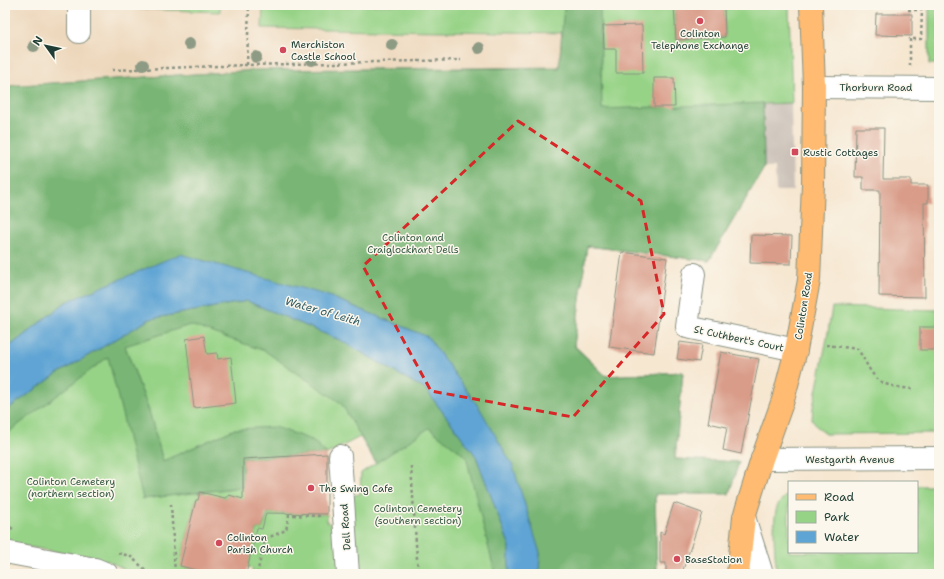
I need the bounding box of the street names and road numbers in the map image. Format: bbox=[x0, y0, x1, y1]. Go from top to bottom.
street label: Thorburn Road bbox=[840, 81, 913, 94]
street label: Colinton Road bbox=[792, 271, 815, 341]
street label: St Cuthbert's Court bbox=[693, 323, 785, 354]
street label: Westgarth Avenue bbox=[805, 453, 895, 466]
street label: Dell Road bbox=[337, 503, 354, 551]

